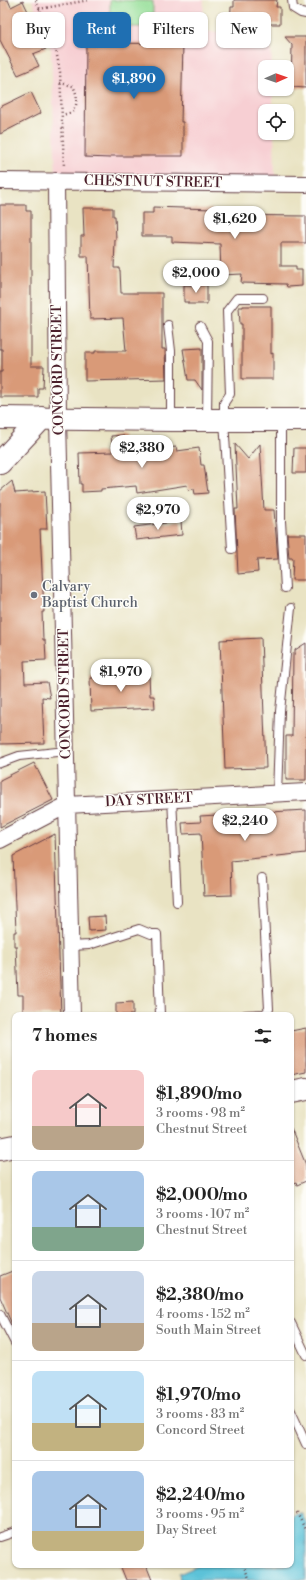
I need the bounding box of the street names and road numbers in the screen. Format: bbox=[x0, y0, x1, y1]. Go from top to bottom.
street label: CHESTNUT STREET bbox=[84, 172, 223, 192]
street label: CONCORD STREET bbox=[48, 304, 68, 436]
street label: CONCORD STREET bbox=[55, 628, 75, 760]
street label: DAY STREET bbox=[105, 789, 194, 811]

